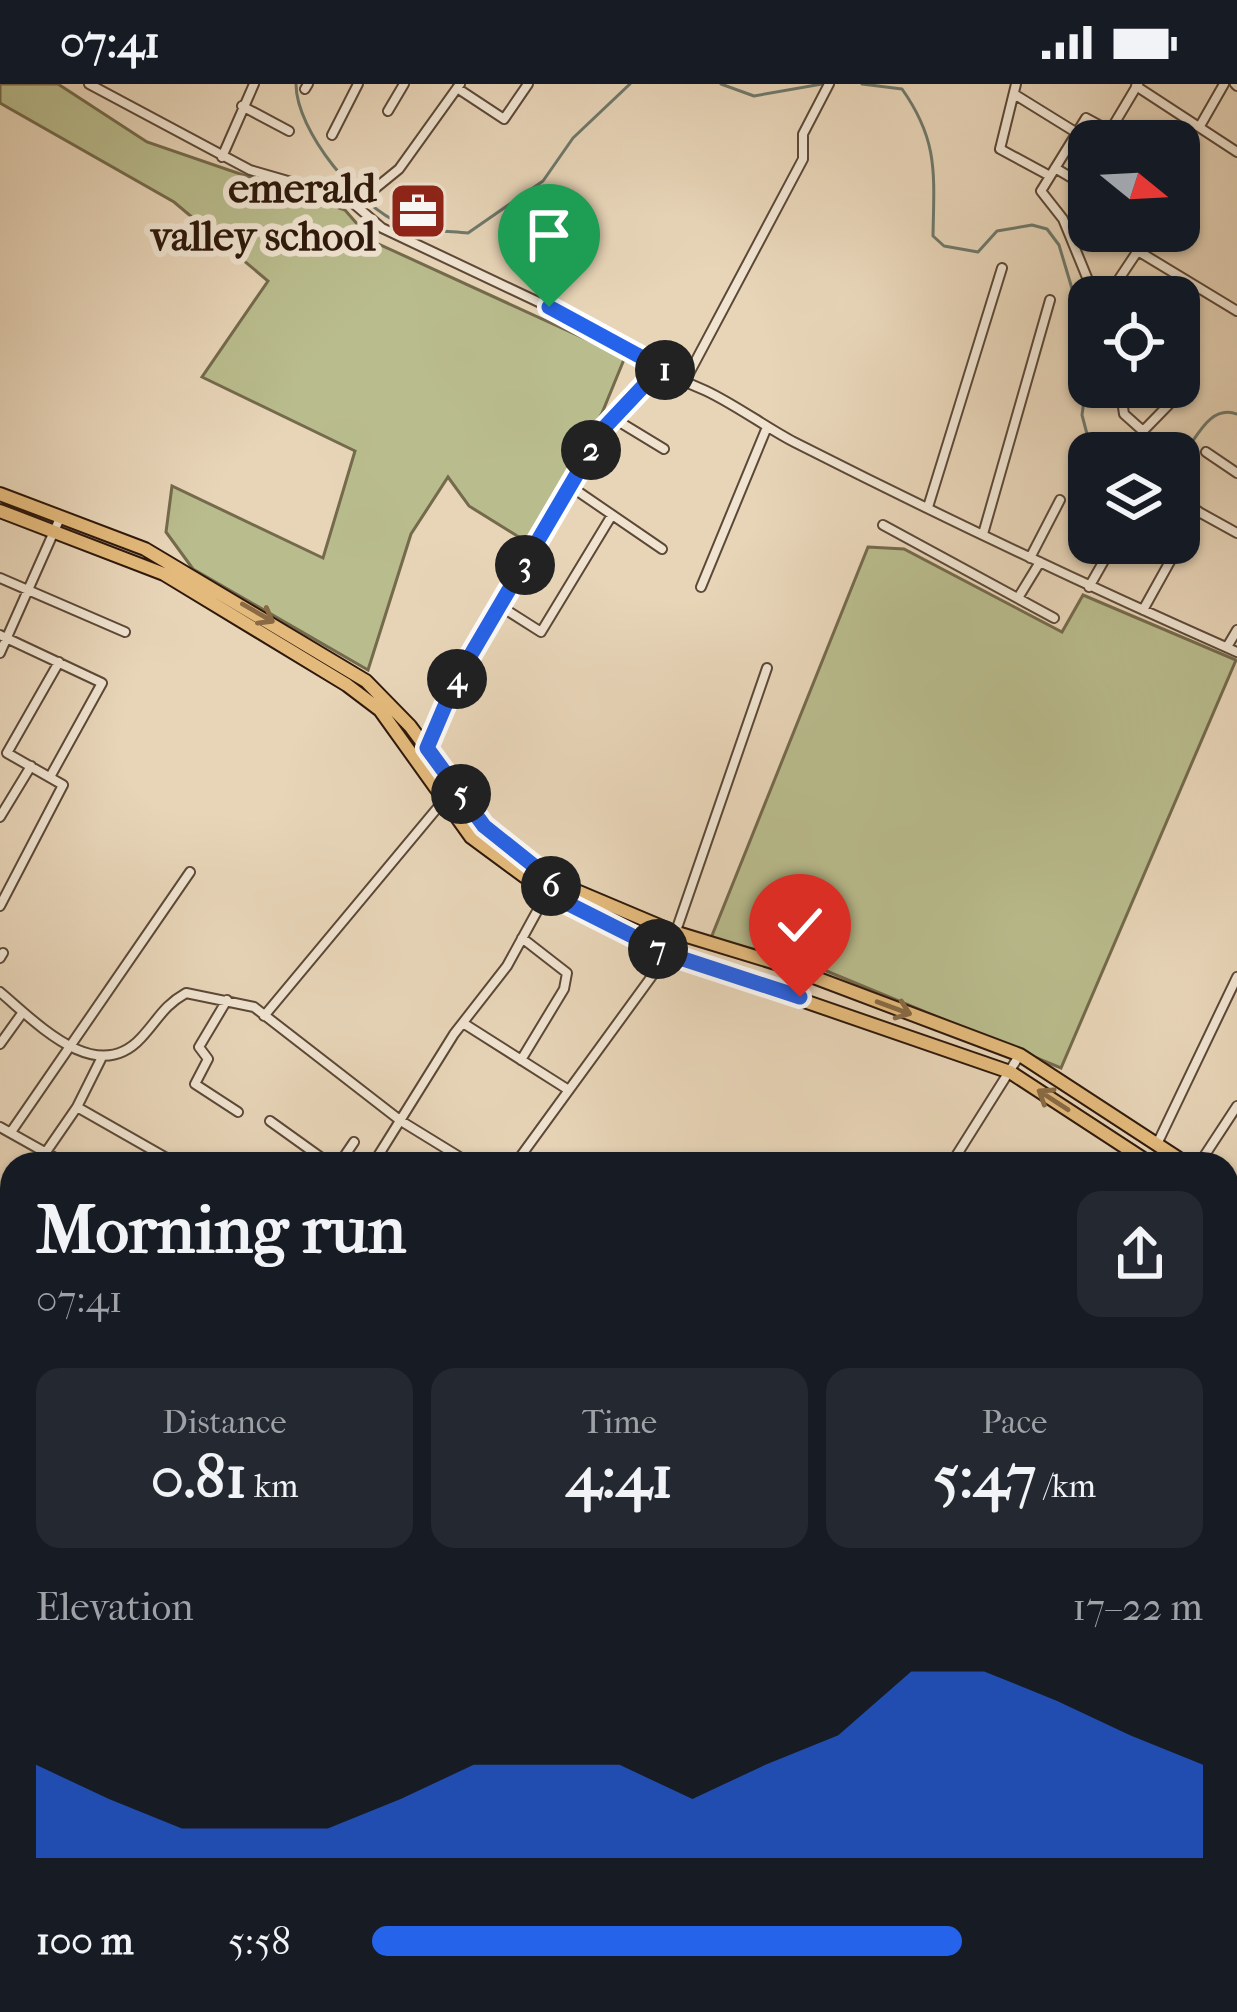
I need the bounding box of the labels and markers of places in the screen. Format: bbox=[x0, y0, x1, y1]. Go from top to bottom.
place label: emerald valley school bbox=[149, 164, 377, 261]
office icon: emerald valley school bbox=[387, 180, 449, 242]
pin bbox=[498, 184, 600, 307]
pin: 1 bbox=[635, 340, 695, 400]
pin: 2 bbox=[561, 420, 621, 480]
pin: 3 bbox=[495, 535, 555, 595]
pin: 4 bbox=[427, 649, 487, 709]
pin: 5 bbox=[431, 764, 491, 824]
pin: 6 bbox=[521, 856, 581, 916]
pin bbox=[749, 874, 851, 997]
pin: 7 bbox=[628, 919, 688, 979]

